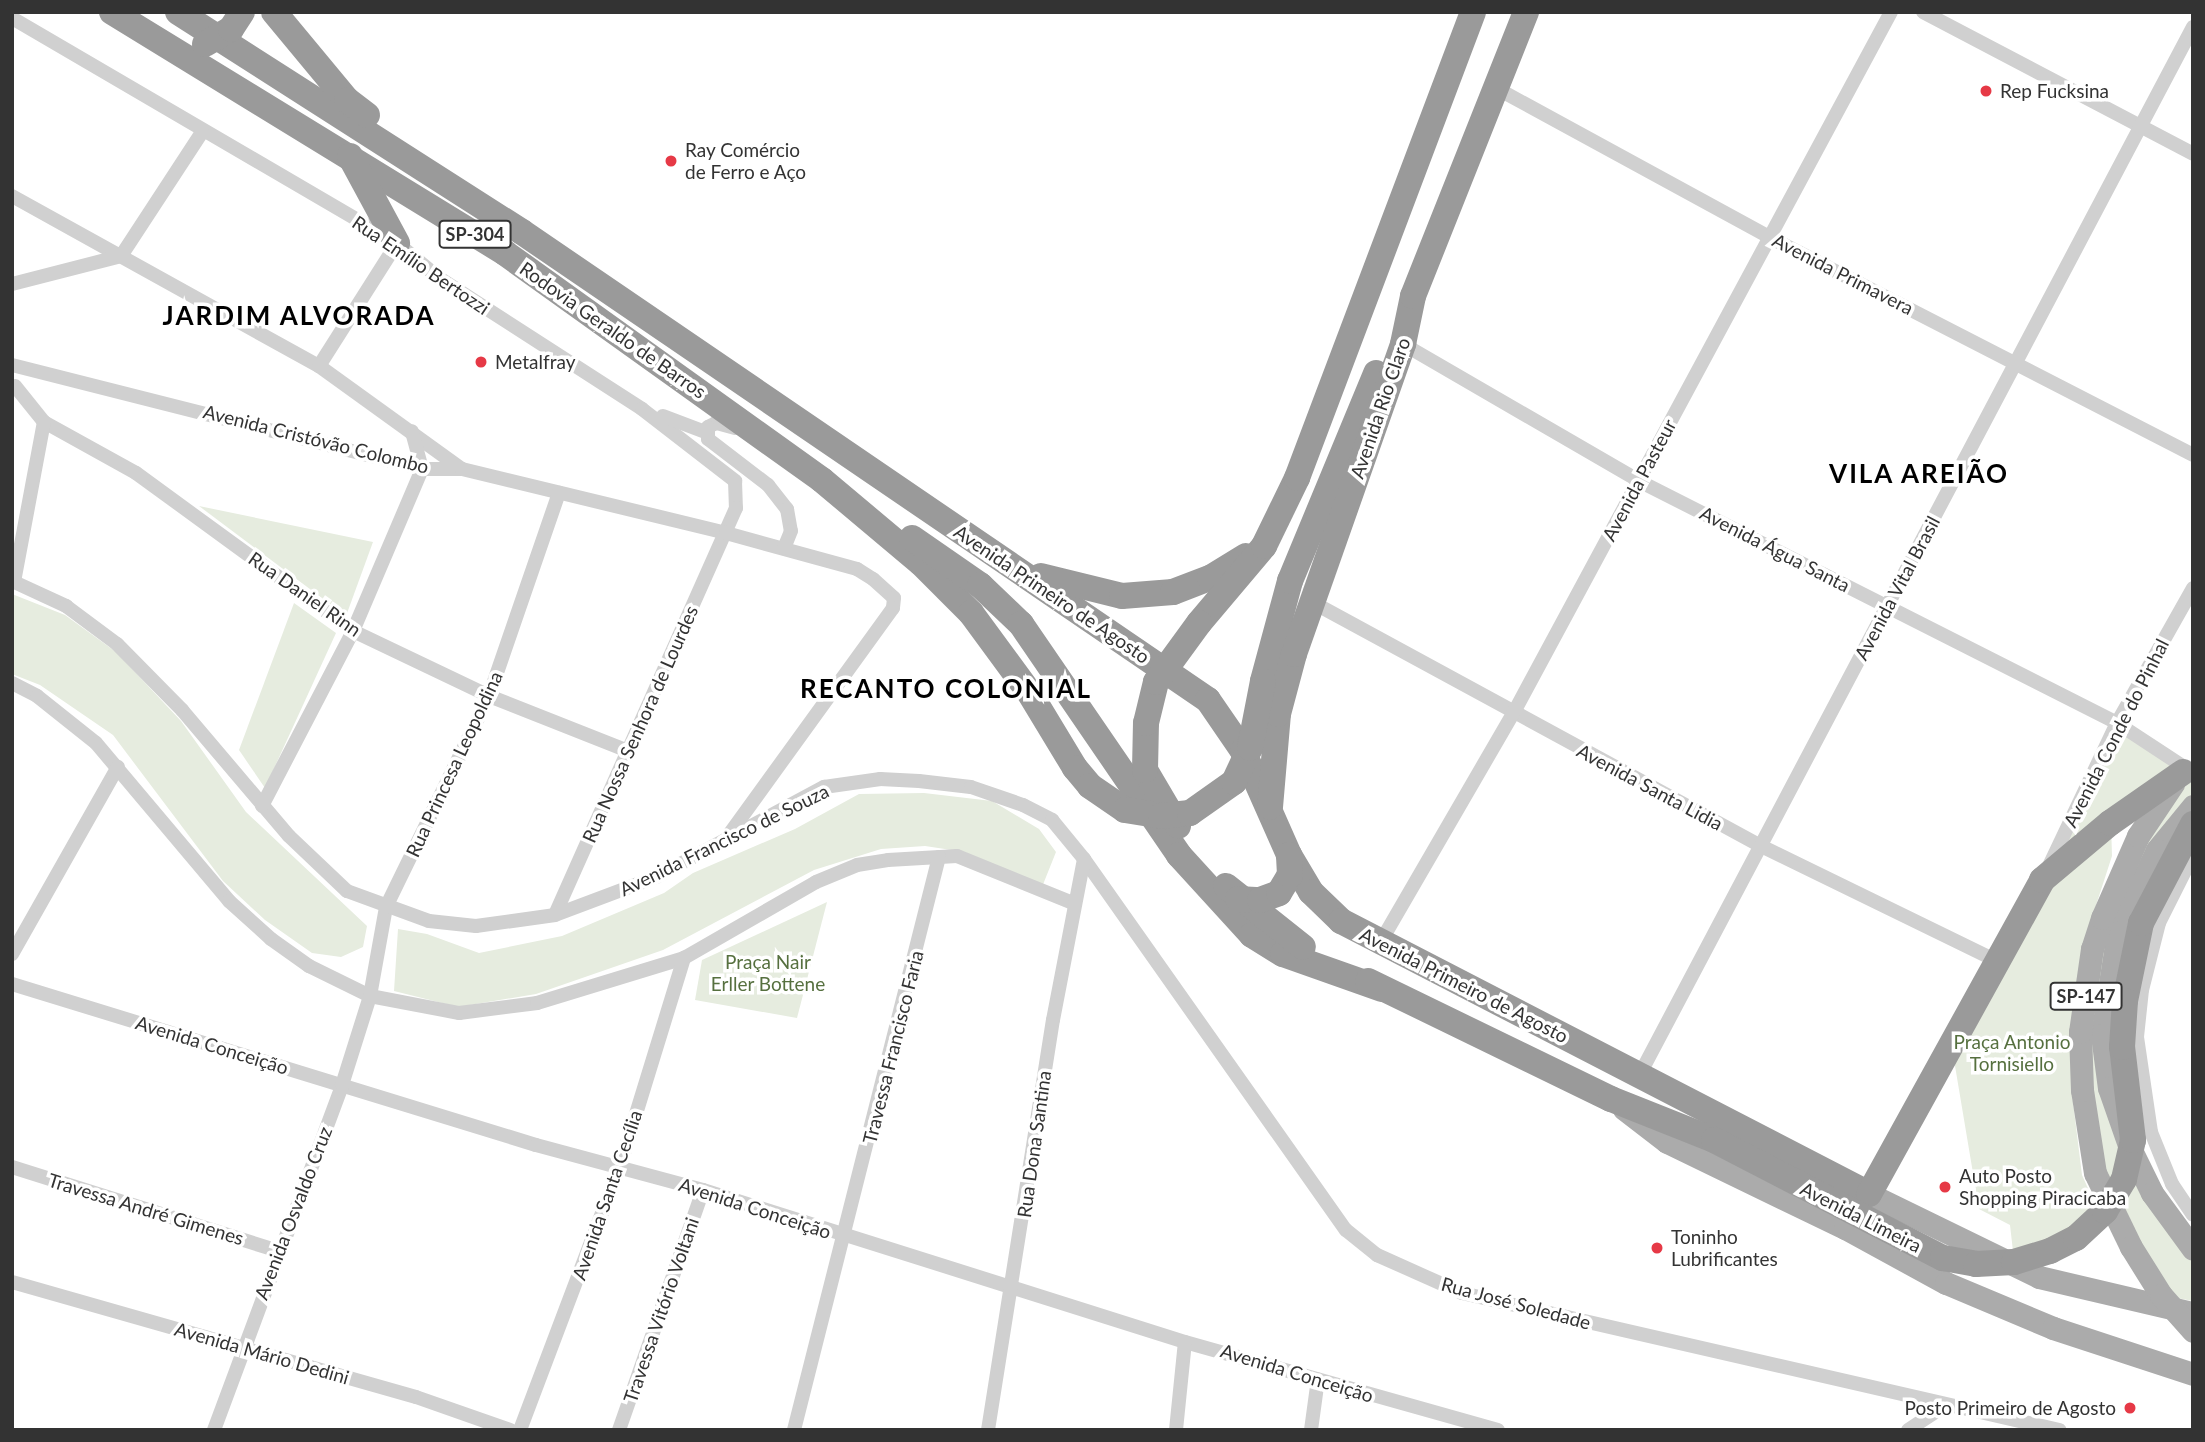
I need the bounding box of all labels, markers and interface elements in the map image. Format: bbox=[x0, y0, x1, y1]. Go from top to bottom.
place label: Rep Fucksina bbox=[2000, 80, 2109, 102]
marker: Rep Fucksina bbox=[1978, 83, 1994, 99]
place label: Ray Comércio de Ferro e Aço bbox=[685, 139, 807, 183]
marker: Ray Comércio de Ferro e Aço bbox=[663, 153, 679, 169]
street label: Rua Emílio Bertozzi bbox=[348, 211, 494, 319]
road number: SP-304 bbox=[438, 220, 512, 248]
street label: Avenida Primavera bbox=[1769, 229, 1917, 319]
street label: Rodovia Geraldo de Barros bbox=[515, 257, 711, 403]
district label: JARDIM ALVORADA bbox=[164, 300, 434, 332]
street label: Avenida Rio Claro bbox=[1345, 334, 1415, 482]
place label: Metalfray bbox=[495, 351, 575, 373]
marker: Metalfray bbox=[473, 354, 489, 370]
street label: Avenida Cristóvão Colombo bbox=[201, 400, 431, 478]
street label: Avenida Pasteur bbox=[1597, 415, 1681, 545]
district label: VILA AREIÃO bbox=[1830, 458, 2008, 490]
street label: Avenida Água Santa bbox=[1696, 501, 1854, 597]
street label: Avenida Vital Brasil bbox=[1849, 512, 1945, 664]
street label: Avenida Primeiro de Agosto bbox=[950, 520, 1154, 668]
street label: Rua Daniel Rinn bbox=[244, 547, 366, 641]
street label: Rua Nossa Senhora de Lourdes bbox=[577, 602, 703, 846]
street label: Avenida Conde do Pinhal bbox=[2059, 635, 2173, 831]
street label: Rua Princesa Leopoldina bbox=[401, 668, 507, 860]
district label: RECANTO COLONIAL bbox=[802, 673, 1090, 705]
street label: Avenida Santa Lidia bbox=[1573, 739, 1727, 835]
street label: Avenida Francisco de Souza bbox=[616, 779, 832, 901]
street label: Avenida Primeiro de Agosto bbox=[1356, 922, 1572, 1048]
street label: Travessa Francisco Faria bbox=[858, 948, 928, 1146]
park label: Praça Nair Erller Bottene bbox=[711, 951, 825, 995]
road number: SP-147 bbox=[2049, 981, 2123, 1010]
street label: Avenida Conceição bbox=[133, 1011, 291, 1079]
park label: Praça Antonio Tornisiello bbox=[1953, 1031, 2071, 1075]
street label: Rua Dona Santina bbox=[1012, 1069, 1056, 1219]
street label: Avenida Santa Cecília bbox=[567, 1107, 647, 1283]
street label: Avenida Osvaldo Cruz bbox=[249, 1123, 337, 1303]
place label: Auto Posto Shopping Piracicaba bbox=[1959, 1165, 2126, 1209]
street label: Travessa André Gimenes bbox=[45, 1168, 247, 1250]
street label: Avenida Conceição bbox=[676, 1173, 834, 1243]
street label: Avenida Limeira bbox=[1797, 1177, 1925, 1257]
marker: Auto Posto Shopping Piracicaba bbox=[1937, 1179, 1953, 1195]
street label: Travessa Vitório Voltani bbox=[618, 1214, 704, 1406]
place label: Toninho Lubrificantes bbox=[1671, 1226, 1778, 1270]
marker: Toninho Lubrificantes bbox=[1649, 1240, 1665, 1256]
street label: Rua José Soledade bbox=[1439, 1272, 1593, 1334]
street label: Avenida Mário Dedini bbox=[172, 1317, 352, 1389]
street label: Avenida Conceição bbox=[1218, 1339, 1376, 1407]
place label: Posto Primeiro de Agosto bbox=[1904, 1397, 2116, 1419]
marker: Posto Primeiro de Agosto bbox=[2122, 1400, 2138, 1416]

